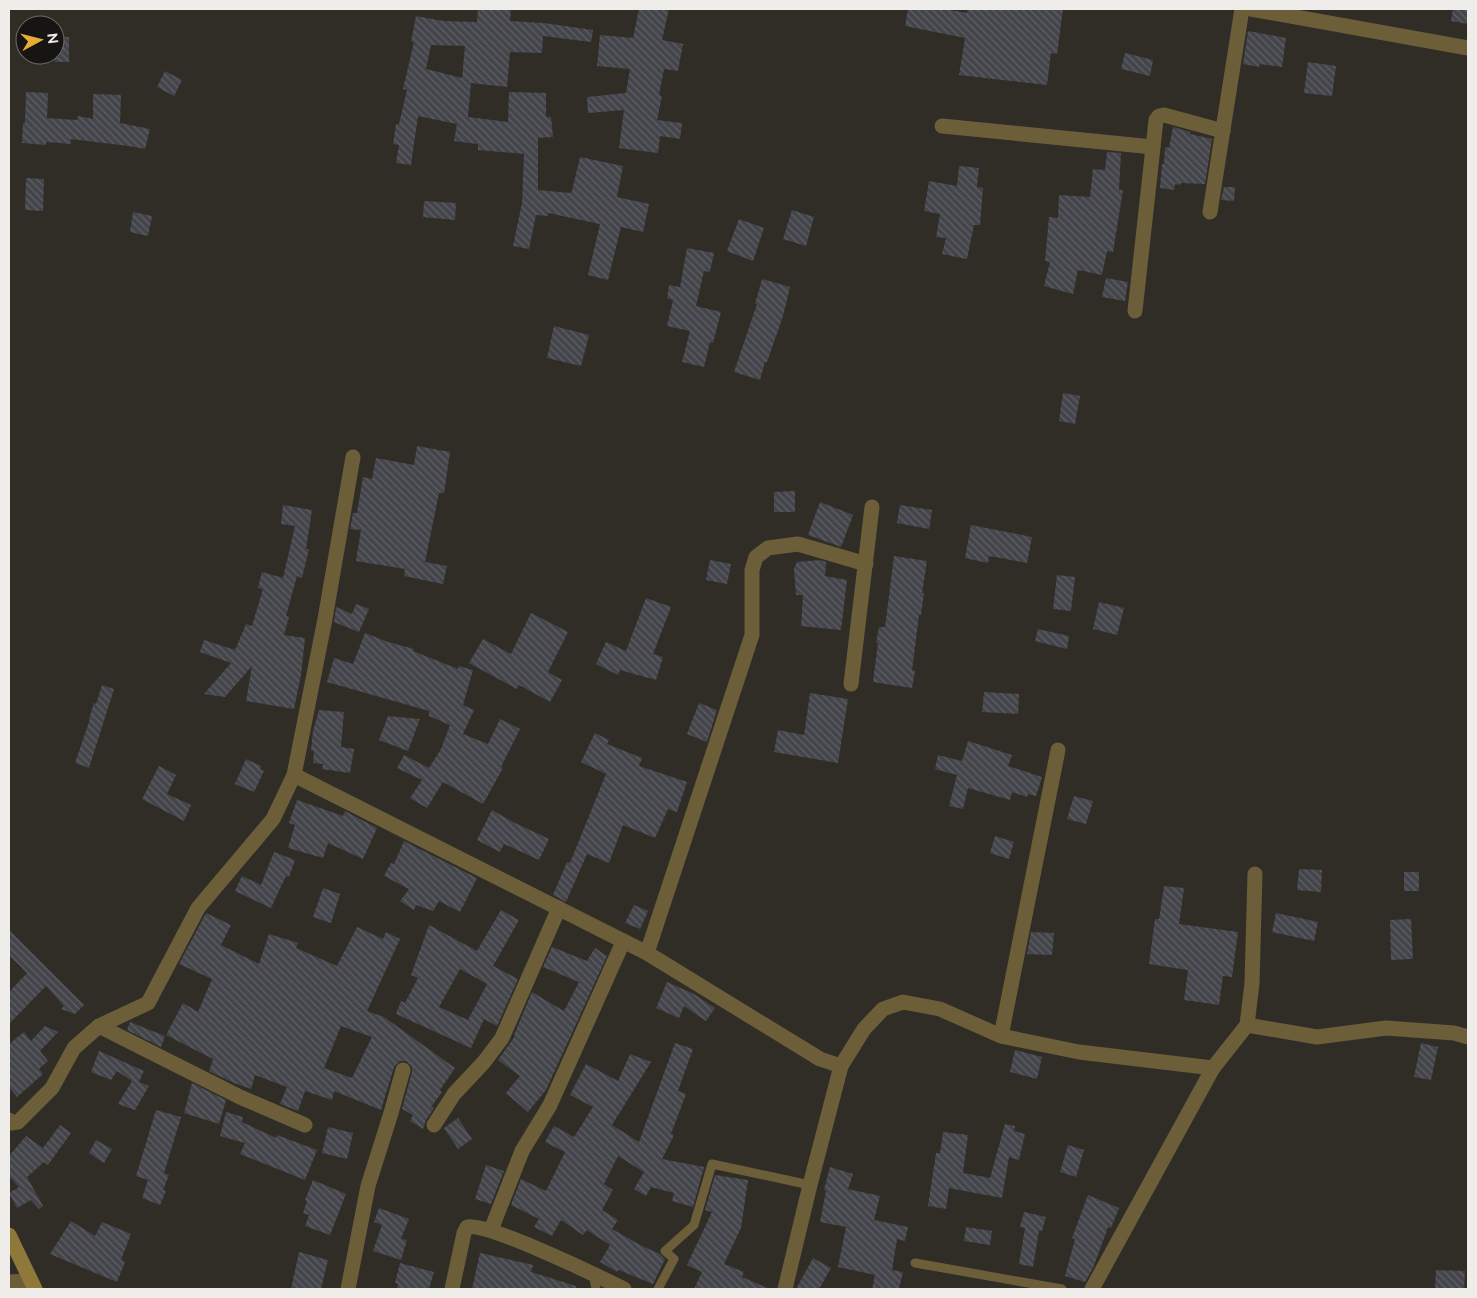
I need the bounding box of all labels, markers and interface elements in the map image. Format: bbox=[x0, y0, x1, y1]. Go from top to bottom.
north arrow bbox=[15, 15, 65, 65]
text: N bbox=[44, 32, 61, 45]

